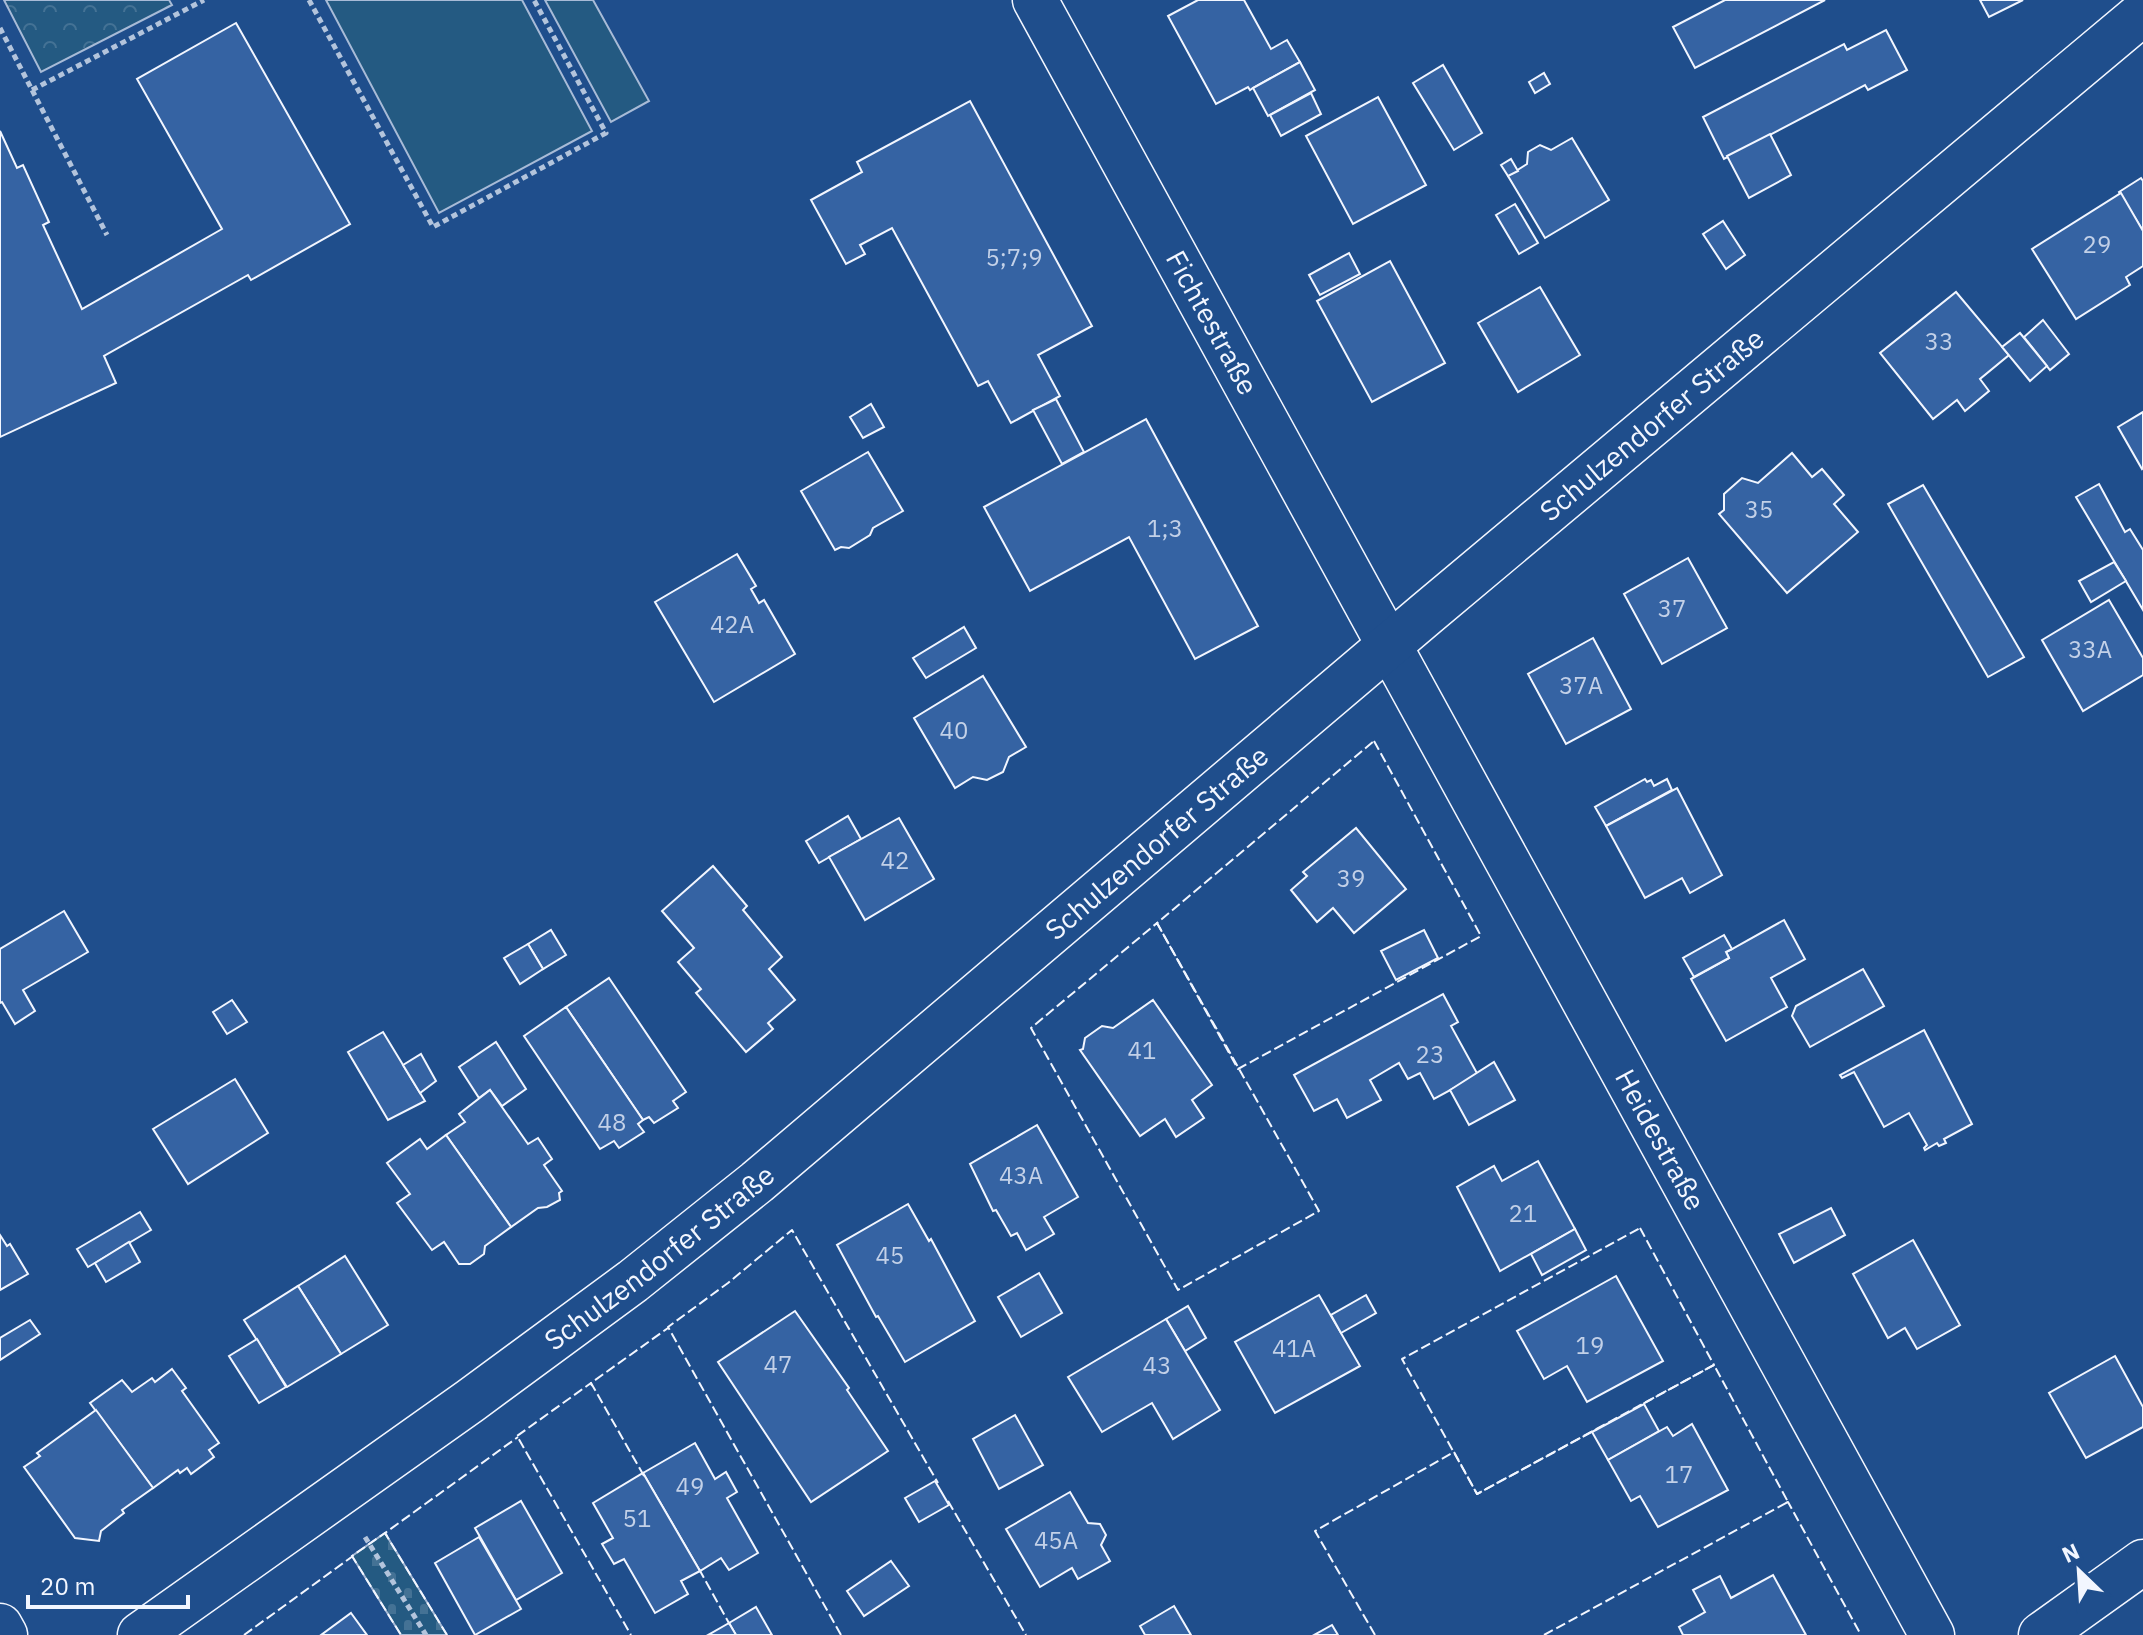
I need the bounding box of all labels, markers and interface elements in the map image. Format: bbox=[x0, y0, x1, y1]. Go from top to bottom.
house number: 29 bbox=[2083, 228, 2111, 260]
house number: 5;7;9 bbox=[985, 241, 1043, 273]
street label: Fichtestraße bbox=[1158, 244, 1267, 401]
street label: Schulzendorfer Straße bbox=[1532, 320, 1771, 529]
house number: 33 bbox=[1925, 325, 1953, 357]
house number: 35 bbox=[1745, 493, 1773, 525]
house number: 1;3 bbox=[1147, 512, 1183, 544]
house number: 37 bbox=[1658, 592, 1686, 624]
house number: 42A bbox=[710, 608, 754, 640]
house number: 33A bbox=[2068, 633, 2112, 665]
house number: 37A bbox=[1559, 669, 1603, 701]
house number: 40 bbox=[940, 714, 968, 746]
street label: Schulzendorfer Straße bbox=[1037, 737, 1276, 948]
house number: 42 bbox=[881, 844, 909, 876]
house number: 39 bbox=[1337, 862, 1365, 894]
house number: 41 bbox=[1128, 1034, 1156, 1066]
house number: 23 bbox=[1416, 1038, 1444, 1070]
street label: Heidestraße bbox=[1607, 1062, 1714, 1217]
house number: 48 bbox=[598, 1106, 626, 1138]
street label: Schulzendorfer Straße bbox=[536, 1156, 782, 1358]
house number: 43A bbox=[999, 1159, 1043, 1191]
house number: 21 bbox=[1509, 1197, 1537, 1229]
house number: 45 bbox=[876, 1239, 904, 1271]
house number: 19 bbox=[1576, 1329, 1604, 1361]
house number: 41A bbox=[1272, 1332, 1316, 1364]
house number: 47 bbox=[764, 1348, 792, 1380]
house number: 43 bbox=[1143, 1349, 1171, 1381]
house number: 17 bbox=[1665, 1458, 1693, 1490]
house number: 49 bbox=[676, 1470, 704, 1502]
house number: 51 bbox=[623, 1502, 651, 1534]
house number: 45A bbox=[1034, 1524, 1078, 1556]
north arrow bbox=[2039, 1531, 2119, 1611]
text: N bbox=[2057, 1536, 2084, 1569]
scale bar bbox=[28, 1559, 188, 1609]
text: 20 m bbox=[40, 1570, 95, 1602]

